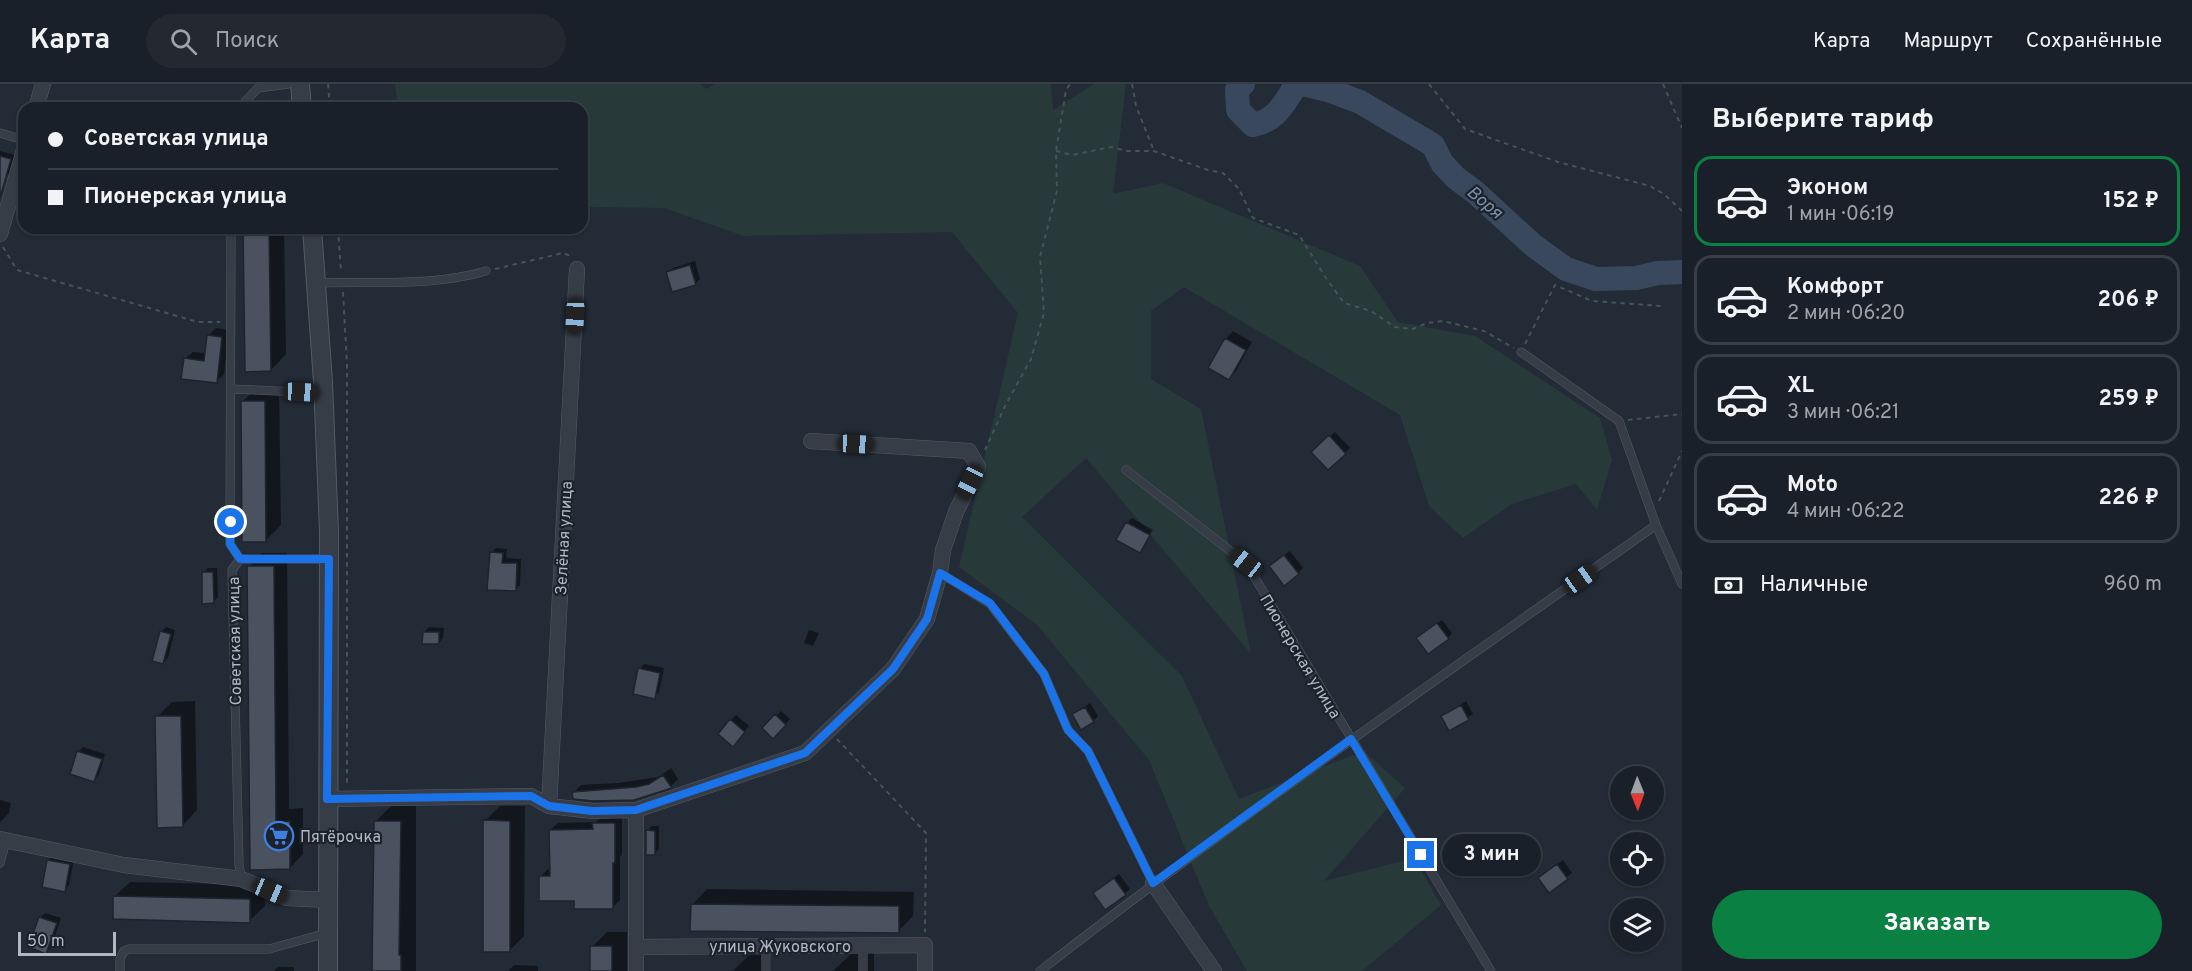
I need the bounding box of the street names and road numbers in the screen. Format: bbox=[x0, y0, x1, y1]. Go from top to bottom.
street label: Зелёная улица bbox=[552, 480, 578, 596]
street label: Советская улица bbox=[225, 576, 247, 706]
street label: Пионерская улица bbox=[1254, 591, 1344, 723]
street label: улица Жуковского bbox=[709, 938, 851, 958]

